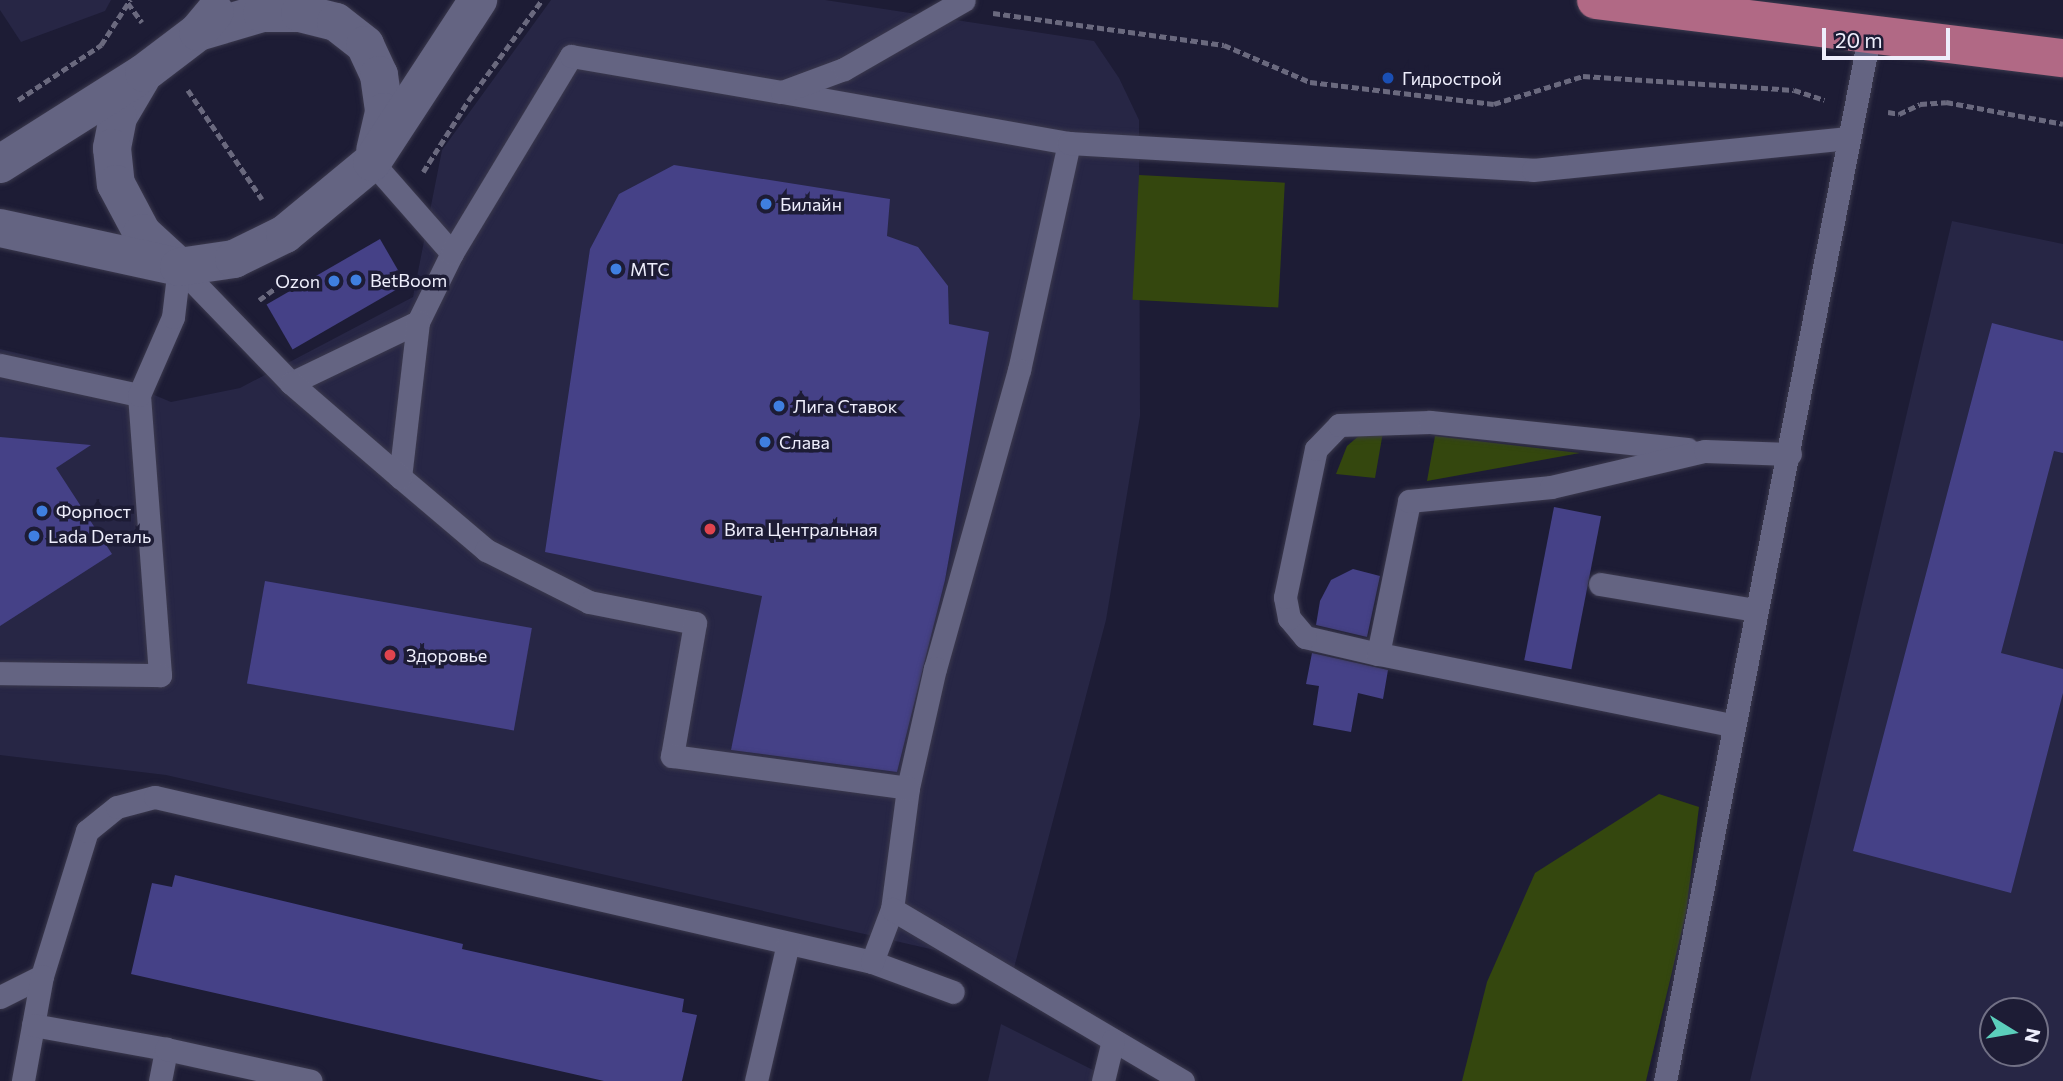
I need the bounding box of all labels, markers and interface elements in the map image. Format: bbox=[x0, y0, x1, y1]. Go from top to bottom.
scale bar bbox=[1825, 14, 1953, 58]
text: 20 m bbox=[1835, 27, 1883, 52]
place label: Гидрострой bbox=[1402, 67, 1502, 89]
marker: Гидрострой bbox=[1380, 70, 1396, 86]
place label: Билайн bbox=[780, 193, 842, 215]
marker: Билайн bbox=[758, 196, 774, 212]
place label: МТС bbox=[630, 258, 670, 280]
marker: МТС bbox=[608, 261, 624, 277]
place label: BetBoom bbox=[370, 269, 447, 291]
place label: Ozon bbox=[275, 270, 320, 292]
marker: BetBoom bbox=[348, 272, 364, 288]
marker: Ozon bbox=[326, 273, 342, 289]
place label: Лига Ставок bbox=[793, 395, 897, 417]
marker: Лига Ставок bbox=[771, 398, 787, 414]
place label: Слава bbox=[779, 431, 830, 453]
marker: Слава bbox=[757, 434, 773, 450]
place label: Форпост bbox=[56, 500, 131, 522]
marker: Форпост bbox=[34, 503, 50, 519]
place label: Вита Центральная bbox=[724, 518, 878, 540]
marker: Вита Центральная bbox=[702, 521, 718, 537]
place label: Lada Dеталь bbox=[48, 525, 151, 547]
marker: Lada Dеталь bbox=[26, 528, 42, 544]
place label: Здоровье bbox=[406, 644, 487, 666]
marker: Здоровье bbox=[380, 645, 400, 665]
north arrow bbox=[1979, 997, 2049, 1067]
text: N bbox=[2020, 1027, 2046, 1045]

